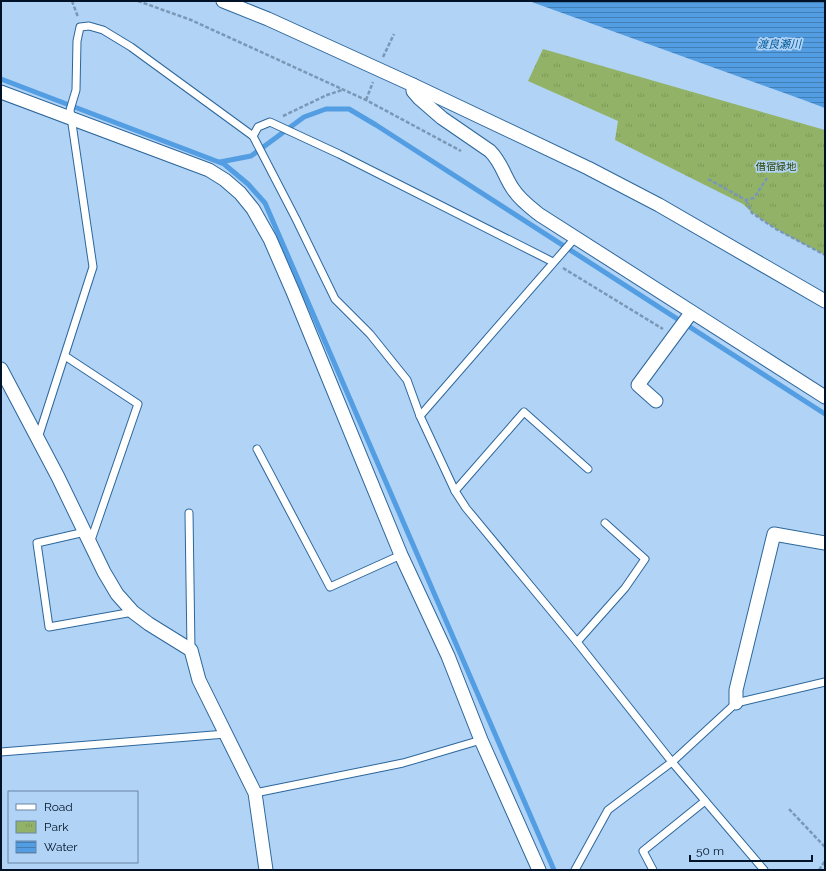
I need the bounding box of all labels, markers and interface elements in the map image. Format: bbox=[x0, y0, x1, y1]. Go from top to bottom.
water label: 渡良瀬川 bbox=[757, 38, 802, 51]
park label: 借宿緑地 bbox=[755, 161, 797, 172]
legend bbox=[8, 791, 138, 863]
text: Road bbox=[44, 800, 73, 814]
text: Park bbox=[44, 820, 69, 834]
scale bar bbox=[690, 837, 812, 863]
text: Water bbox=[44, 840, 78, 854]
text: 50 m bbox=[696, 844, 724, 858]

